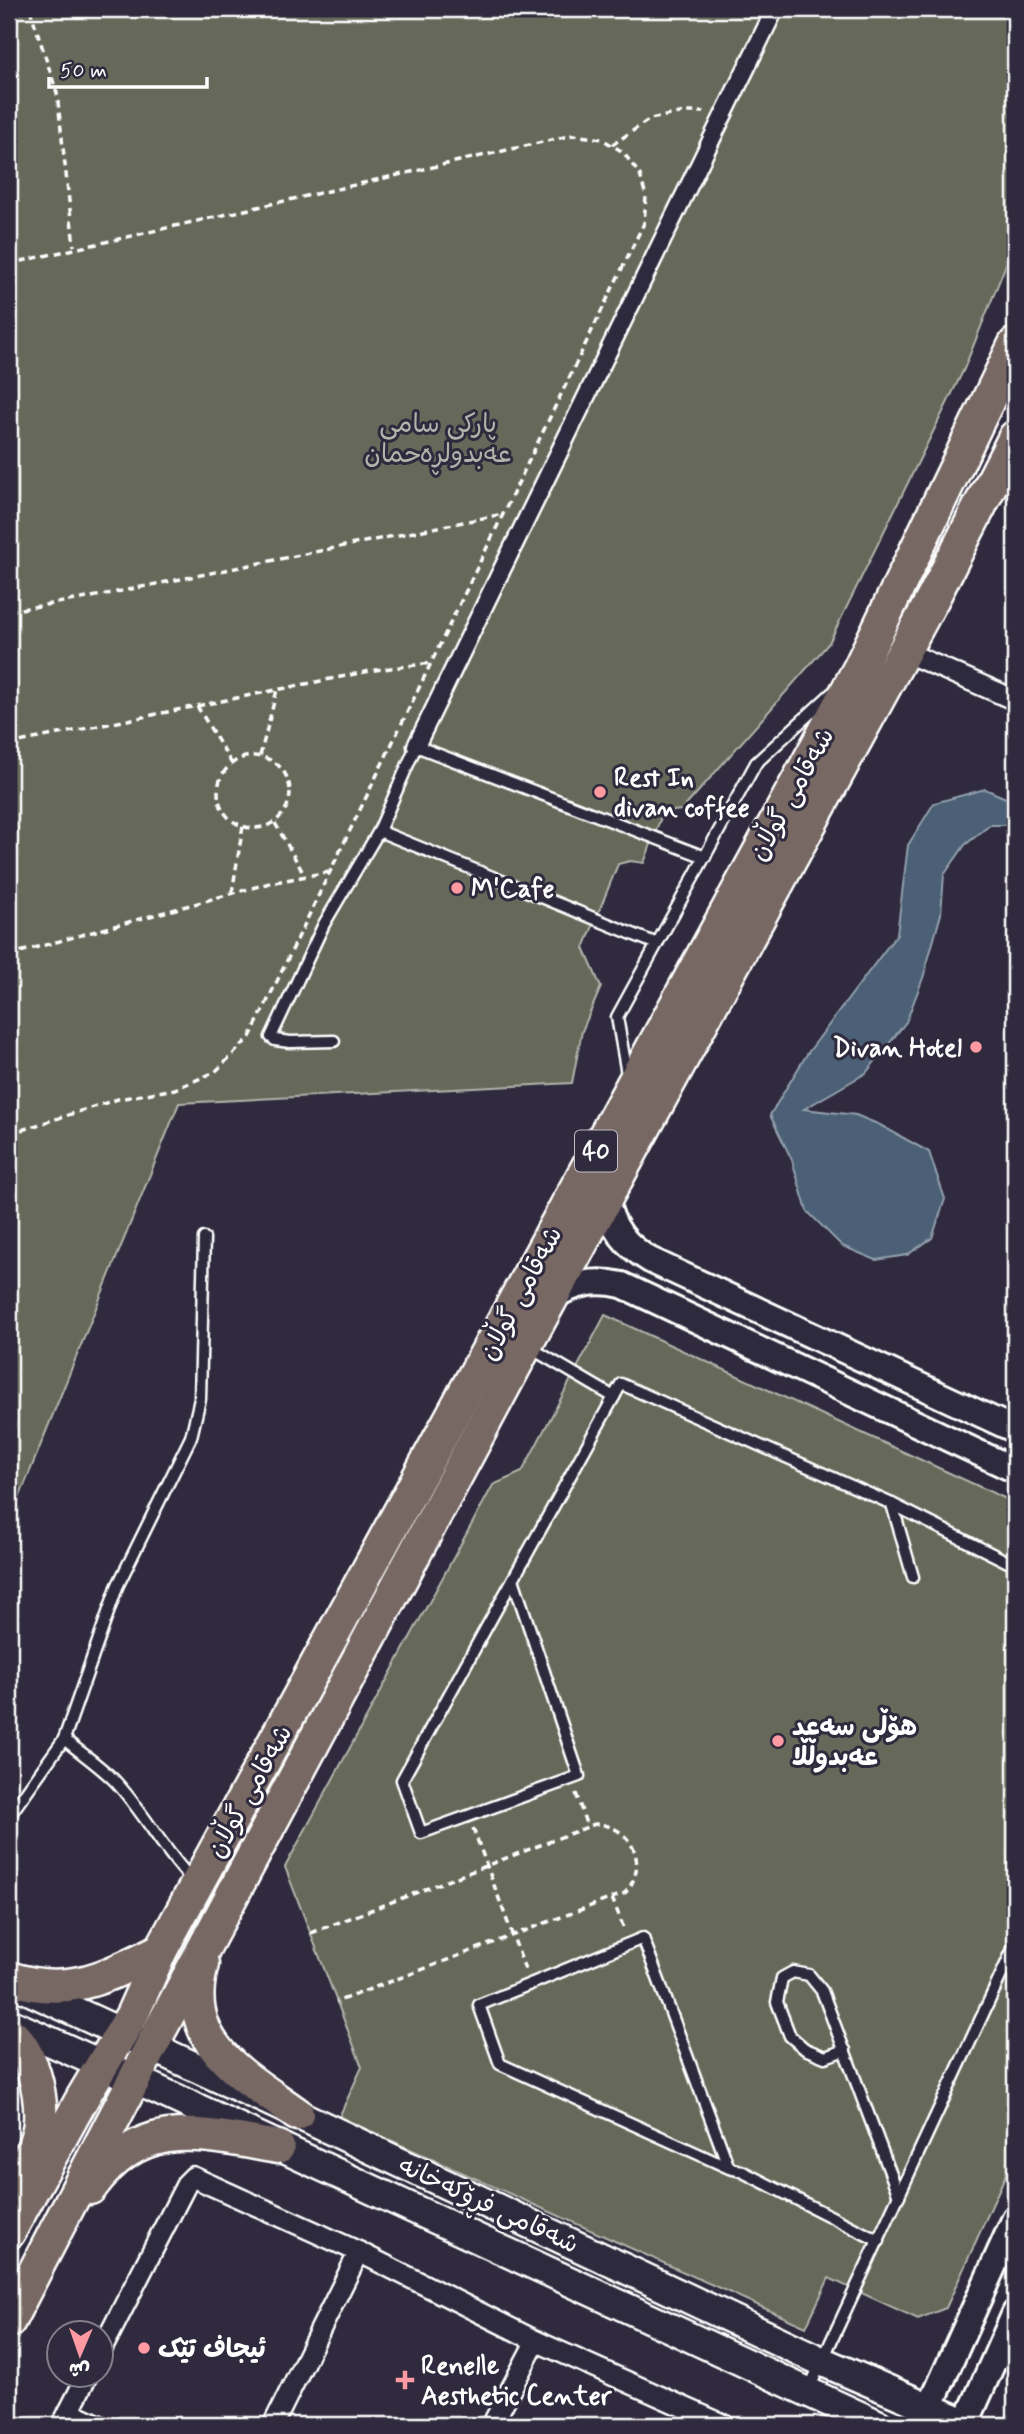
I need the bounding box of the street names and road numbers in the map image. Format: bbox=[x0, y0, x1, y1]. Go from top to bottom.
street label: شەقامی گوڵان bbox=[739, 720, 843, 868]
road number: 40 bbox=[575, 1130, 617, 1171]
street label: شەقامی گوڵان bbox=[469, 1219, 571, 1367]
street label: شەقامی گوڵان bbox=[197, 1717, 301, 1865]
street label: شەقامی فڕۆکەخانە bbox=[391, 2149, 584, 2265]

